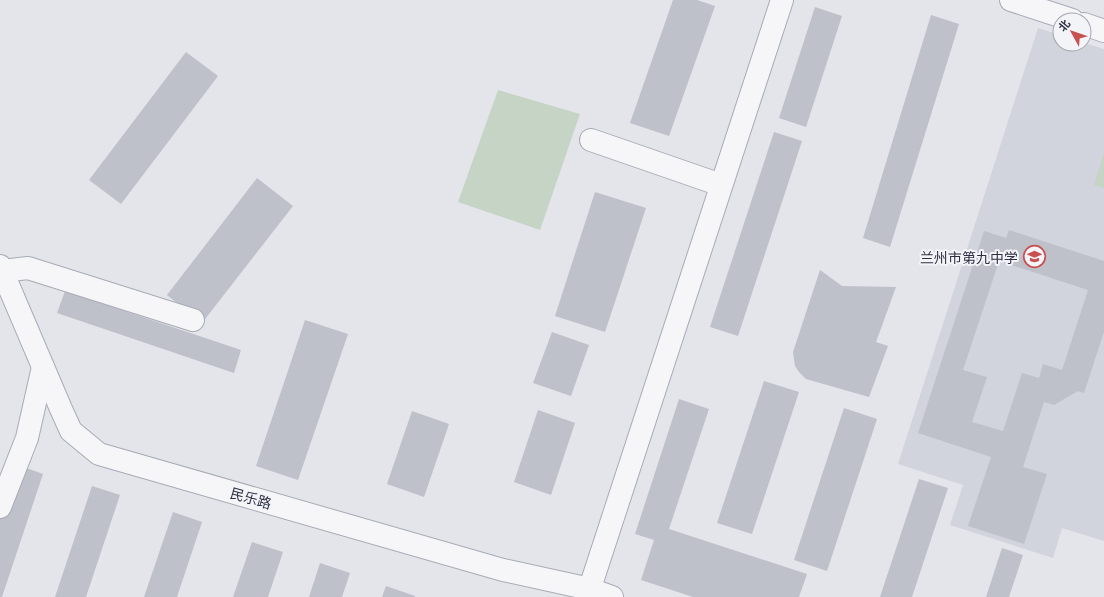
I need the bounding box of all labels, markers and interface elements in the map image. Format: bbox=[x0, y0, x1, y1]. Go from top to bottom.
north arrow bbox=[1052, 12, 1092, 52]
text: 北 bbox=[1055, 16, 1073, 34]
school or university icon: 兰州市第九中学 bbox=[1021, 244, 1047, 270]
place label: 兰州市第九中学 bbox=[920, 248, 1018, 267]
street label: 民乐路 bbox=[228, 483, 274, 513]

